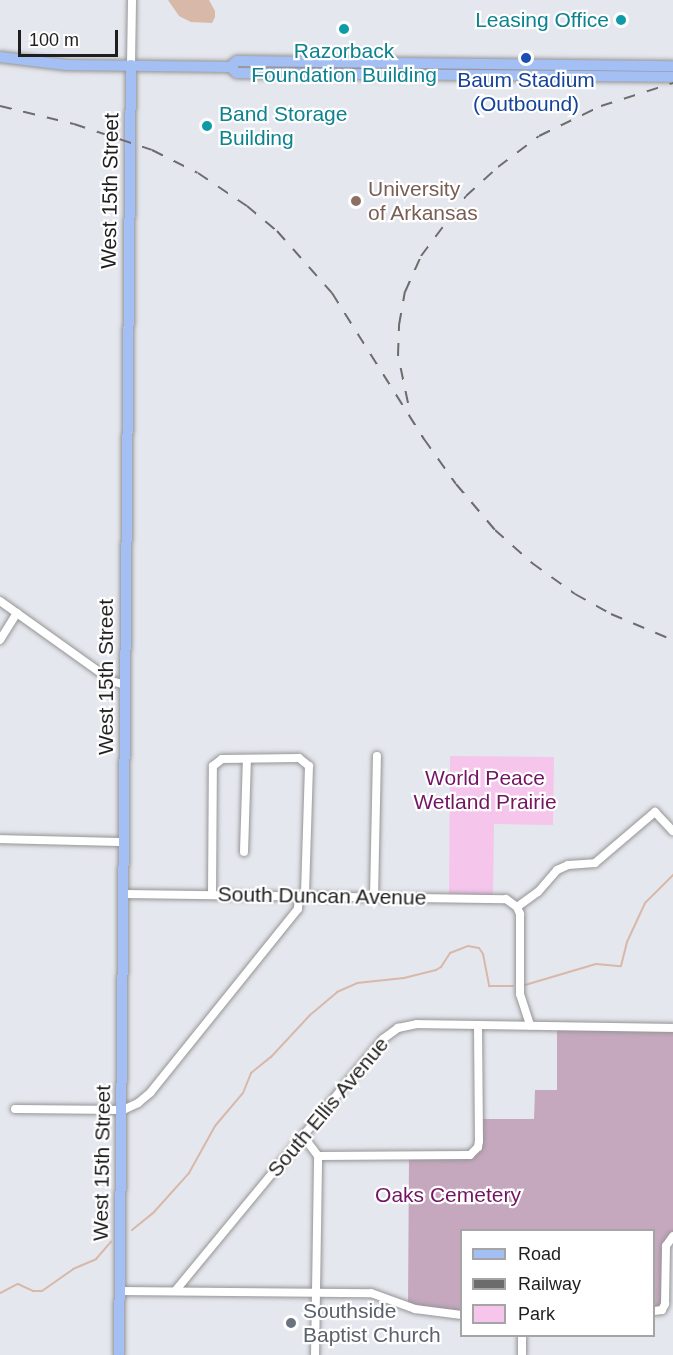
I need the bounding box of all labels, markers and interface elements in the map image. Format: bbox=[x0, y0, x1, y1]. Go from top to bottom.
place label: Leasing Office bbox=[475, 7, 609, 33]
marker: Leasing Office bbox=[614, 13, 628, 27]
scale bar bbox=[21, 18, 122, 56]
marker: Razorback Foundation Building bbox=[337, 22, 351, 36]
text: 100 m bbox=[29, 30, 79, 50]
place label: Razorback Foundation Building bbox=[251, 38, 437, 88]
marker: Baum Stadium (Outbound) bbox=[519, 51, 533, 65]
place label: Baum Stadium (Outbound) bbox=[457, 67, 595, 117]
place label: Band Storage Building bbox=[219, 101, 347, 151]
street label: West 15th Street bbox=[96, 113, 124, 269]
marker: Band Storage Building bbox=[200, 119, 214, 133]
place label: University of Arkansas bbox=[368, 176, 479, 226]
marker: University of Arkansas bbox=[349, 194, 363, 208]
street label: West 15th Street bbox=[93, 599, 119, 755]
park label: World Peace Wetland Prairie bbox=[413, 765, 557, 815]
street label: South Duncan Avenue bbox=[217, 882, 427, 910]
street label: South Ellis Avenue bbox=[262, 1032, 394, 1182]
street label: West 15th Street bbox=[88, 1085, 116, 1241]
park label: Oaks Cemetery bbox=[375, 1182, 521, 1208]
legend bbox=[460, 1229, 655, 1337]
text: Road bbox=[518, 1244, 561, 1264]
text: Railway bbox=[518, 1274, 581, 1294]
place label: Southside Baptist Church bbox=[303, 1298, 441, 1348]
text: Park bbox=[518, 1304, 555, 1324]
marker: Southside Baptist Church bbox=[284, 1316, 298, 1330]

